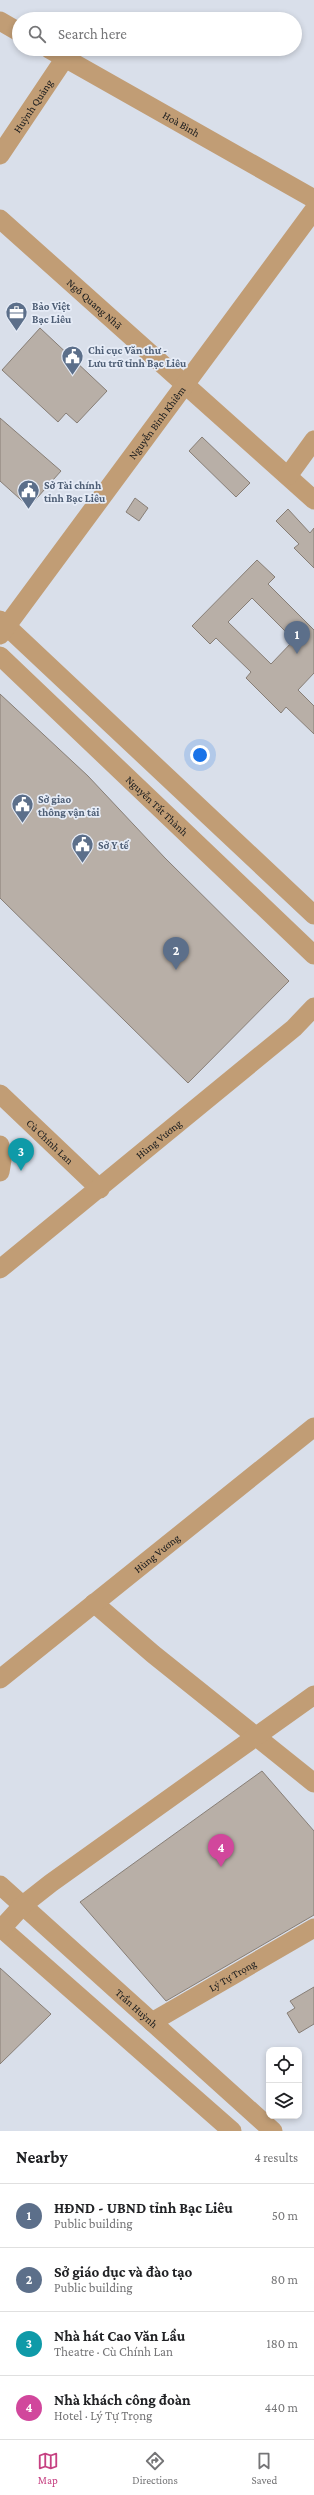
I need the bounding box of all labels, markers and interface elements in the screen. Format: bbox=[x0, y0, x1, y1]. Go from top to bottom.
search box bbox=[12, 12, 302, 56]
icon: search bbox=[26, 23, 48, 45]
text: Search here bbox=[58, 26, 127, 42]
street label: Huỳnh Quảng bbox=[11, 76, 56, 135]
street label: Hoà Bình bbox=[161, 109, 202, 139]
street label: Ngô Quang Nhã bbox=[65, 276, 125, 331]
office icon: Bảo Việt Bạc Liêu bbox=[3, 299, 29, 332]
place label: Bảo Việt Bạc Liêu bbox=[32, 300, 72, 325]
public building icon: Chi cục Văn thư - Lưu trữ tỉnh Bạc Liêu bbox=[60, 343, 86, 376]
place label: Chi cục Văn thư - Lưu trữ tỉnh Bạc Liêu bbox=[88, 344, 187, 369]
street label: Nguyễn Bỉnh Khiêm bbox=[126, 384, 188, 462]
public building icon: Sở Tài chính tỉnh Bạc Liêu bbox=[16, 478, 42, 511]
place label: Sở Tài chính tỉnh Bạc Liêu bbox=[44, 479, 106, 504]
pin: 1 bbox=[284, 621, 310, 654]
your location bbox=[190, 745, 210, 765]
street label: Nguyễn Tất Thành bbox=[124, 773, 191, 838]
public building icon: Sở giao thông vận tải bbox=[9, 792, 35, 825]
place label: Sở giao thông vận tải bbox=[38, 793, 100, 818]
public building icon: Sở Y tế bbox=[69, 832, 95, 865]
place label: Sở Y tế bbox=[98, 839, 130, 851]
pin: 2 bbox=[163, 937, 189, 970]
street label: Cù Chính Lan bbox=[24, 1116, 76, 1167]
street label: Hùng Vương bbox=[133, 1117, 185, 1161]
pin: 3 bbox=[8, 1138, 34, 1171]
street label: Hùng Vương bbox=[132, 1531, 183, 1575]
pin: 4 bbox=[208, 1834, 234, 1867]
street label: Lý Tự Trọng bbox=[207, 1957, 259, 1994]
street label: Trần Huỳnh bbox=[113, 1986, 160, 2030]
map controls bbox=[266, 2047, 302, 2119]
button: locate bbox=[266, 2047, 302, 2083]
button: layers bbox=[266, 2083, 302, 2119]
text: Nearby bbox=[16, 2148, 68, 2167]
text: 4 results bbox=[254, 2150, 298, 2165]
text: HĐND - UBND tỉnh Bạc Liêu bbox=[54, 2200, 233, 2216]
text: 1 bbox=[27, 2208, 31, 2223]
text: 50 m bbox=[272, 2208, 298, 2223]
text: Public building bbox=[54, 2216, 133, 2231]
text: Sở giáo dục và đào tạo bbox=[54, 2264, 192, 2280]
text: 2 bbox=[26, 2272, 32, 2287]
text: 80 m bbox=[271, 2272, 298, 2287]
text: Public building bbox=[54, 2280, 133, 2295]
text: Nhà hát Cao Văn Lầu bbox=[54, 2328, 185, 2344]
text: 3 bbox=[26, 2336, 32, 2351]
text: 180 m bbox=[266, 2336, 298, 2351]
text: Theatre · Cù Chính Lan bbox=[54, 2344, 173, 2359]
text: Nhà khách công đoàn bbox=[54, 2392, 191, 2408]
text: 4 bbox=[25, 2400, 33, 2415]
text: 440 m bbox=[264, 2400, 298, 2415]
text: Hotel · Lý Tự Trọng bbox=[54, 2408, 152, 2423]
tab: Map bbox=[37, 2450, 59, 2486]
tab: Directions bbox=[132, 2450, 178, 2486]
tab: Saved bbox=[251, 2450, 277, 2486]

